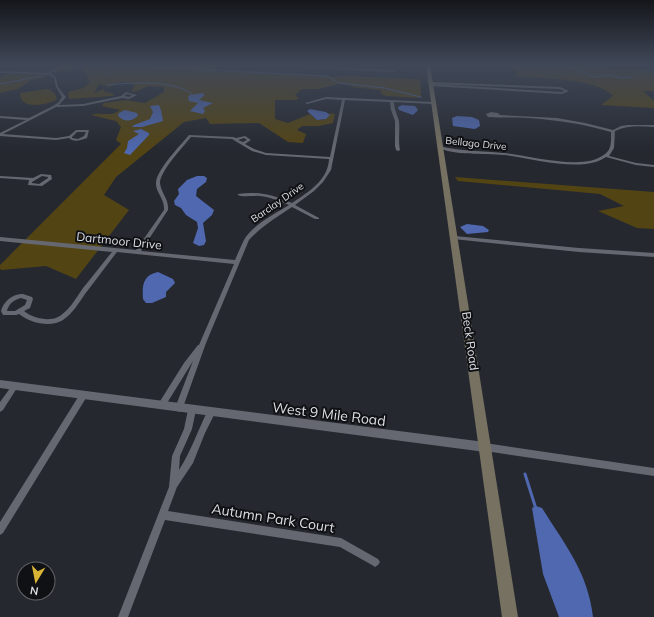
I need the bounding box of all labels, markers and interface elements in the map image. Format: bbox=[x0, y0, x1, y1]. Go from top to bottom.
street label: Bellago Drive bbox=[445, 134, 507, 153]
street label: Barclay Drive bbox=[248, 179, 306, 225]
street label: Dartmoor Drive bbox=[76, 229, 162, 252]
street label: Beck Road bbox=[459, 310, 482, 371]
street label: West 9 Mile Road bbox=[271, 398, 387, 430]
street label: Autumn Park Court bbox=[210, 499, 336, 537]
north arrow bbox=[16, 561, 56, 601]
text: N bbox=[29, 583, 40, 598]

